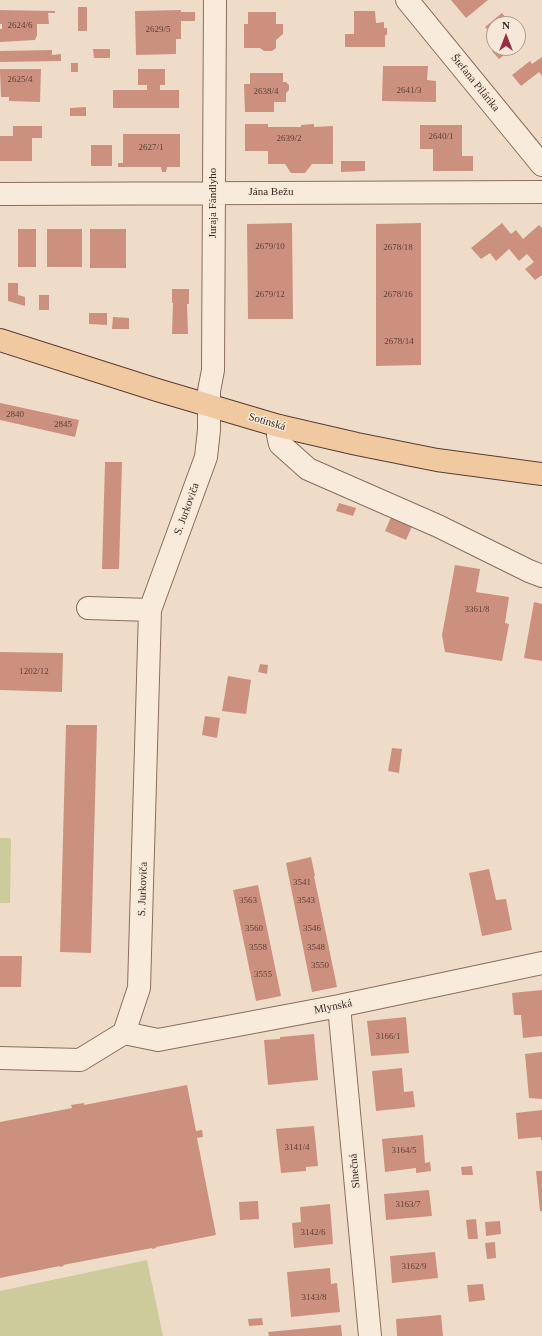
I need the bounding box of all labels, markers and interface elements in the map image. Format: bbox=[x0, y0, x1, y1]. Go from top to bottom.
north arrow bbox=[486, 16, 526, 56]
text: N bbox=[502, 19, 510, 31]
house number: 2624/6 bbox=[7, 21, 33, 31]
house number: 2629/5 bbox=[145, 25, 171, 35]
street label: Štefana Pilárika bbox=[448, 52, 502, 114]
house number: 2625/4 bbox=[7, 75, 33, 85]
house number: 2641/3 bbox=[396, 86, 422, 96]
house number: 2638/4 bbox=[253, 87, 279, 97]
house number: 2640/1 bbox=[428, 132, 454, 142]
house number: 2639/2 bbox=[276, 134, 302, 144]
house number: 2627/1 bbox=[138, 143, 164, 153]
street label: Juraja Fándlyho bbox=[206, 168, 220, 238]
street label: Jána Bežu bbox=[249, 185, 293, 199]
house number: 2679/10 bbox=[255, 242, 285, 252]
house number: 2678/18 bbox=[383, 243, 413, 253]
house number: 2679/12 bbox=[255, 290, 285, 300]
house number: 2678/16 bbox=[383, 290, 413, 300]
house number: 2678/14 bbox=[384, 337, 414, 347]
house number: 2840 bbox=[6, 410, 24, 420]
street label: Sotinská bbox=[247, 410, 287, 434]
house number: 2845 bbox=[54, 420, 72, 430]
street label: S. Jurkoviča bbox=[171, 481, 203, 537]
house number: 3361/8 bbox=[464, 605, 490, 615]
house number: 1202/12 bbox=[19, 667, 49, 677]
street label: S. Jurkoviča bbox=[135, 862, 151, 916]
house number: 3541 bbox=[293, 878, 311, 888]
house number: 3563 bbox=[239, 896, 257, 906]
house number: 3543 bbox=[297, 896, 315, 906]
house number: 3560 bbox=[245, 924, 263, 934]
house number: 3546 bbox=[303, 924, 321, 934]
house number: 3558 bbox=[249, 943, 267, 953]
house number: 3548 bbox=[307, 943, 325, 953]
house number: 3550 bbox=[311, 961, 329, 971]
house number: 3555 bbox=[254, 970, 272, 980]
street label: Mlynská bbox=[313, 997, 353, 1017]
house number: 3166/1 bbox=[375, 1032, 401, 1042]
house number: 3141/4 bbox=[284, 1143, 310, 1153]
house number: 3164/5 bbox=[391, 1146, 417, 1156]
street label: Slnečná bbox=[347, 1153, 363, 1189]
house number: 3163/7 bbox=[395, 1200, 421, 1210]
house number: 3142/6 bbox=[300, 1228, 326, 1238]
house number: 3162/9 bbox=[401, 1262, 427, 1272]
house number: 3143/8 bbox=[301, 1293, 327, 1303]

